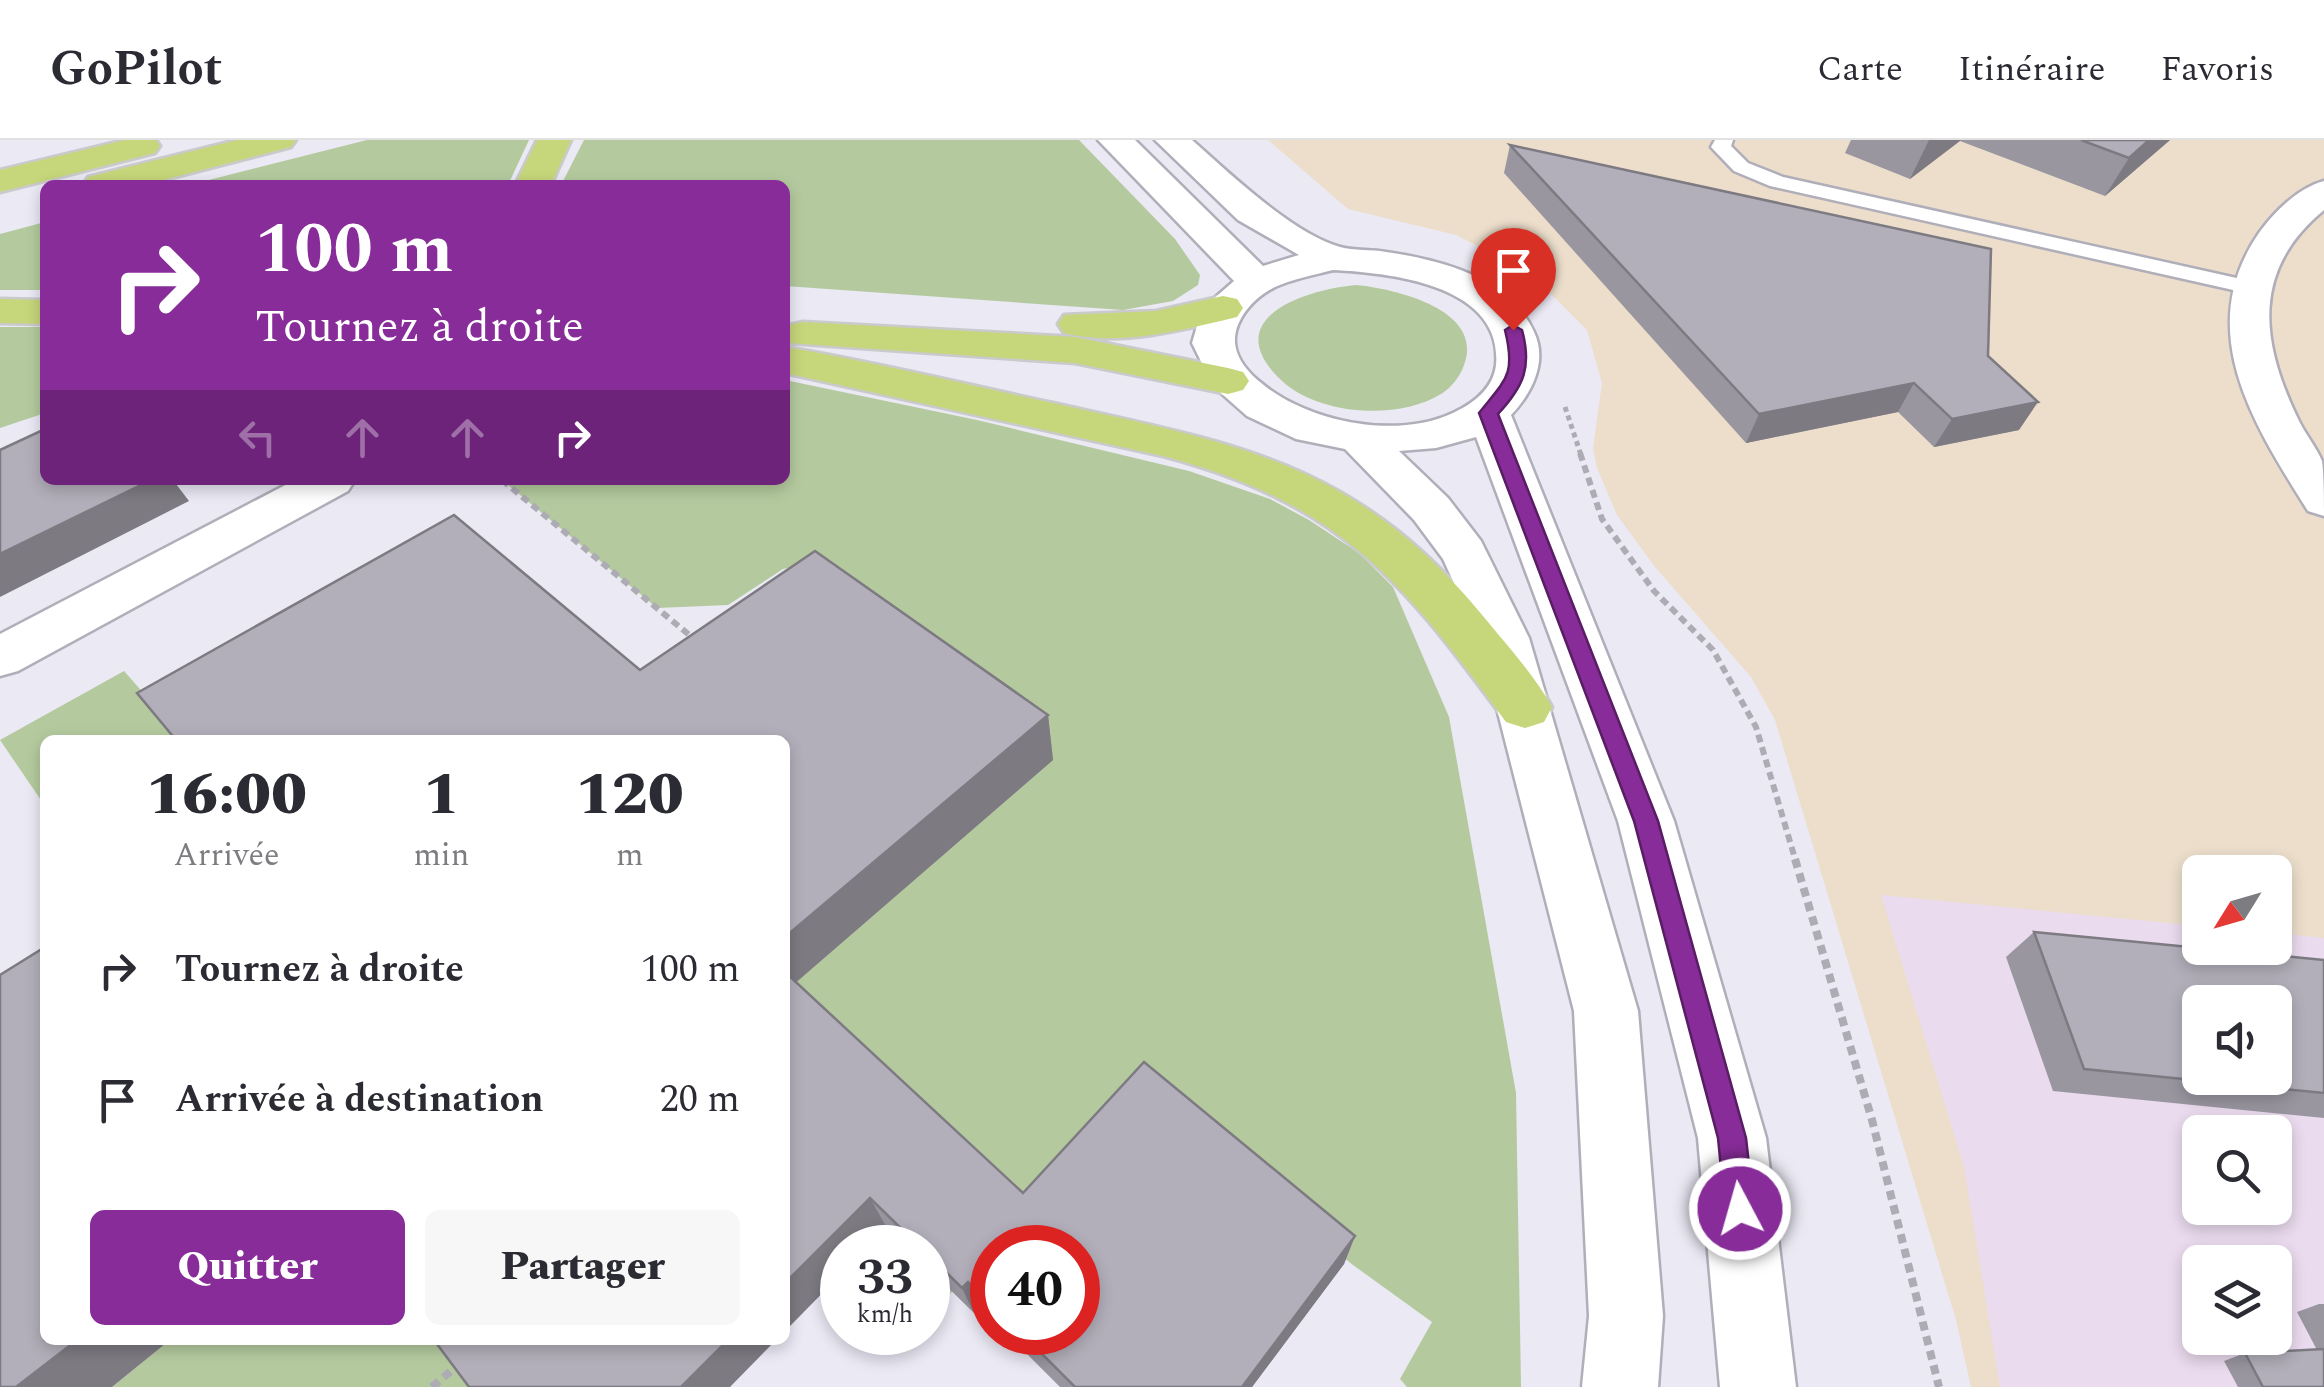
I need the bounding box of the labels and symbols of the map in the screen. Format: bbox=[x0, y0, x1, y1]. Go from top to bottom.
pin bbox=[1471, 228, 1556, 331]
north arrow bbox=[2182, 855, 2292, 965]
position arrow bbox=[1688, 1157, 1792, 1261]
speed limit sign: 40 bbox=[970, 1225, 1100, 1355]

